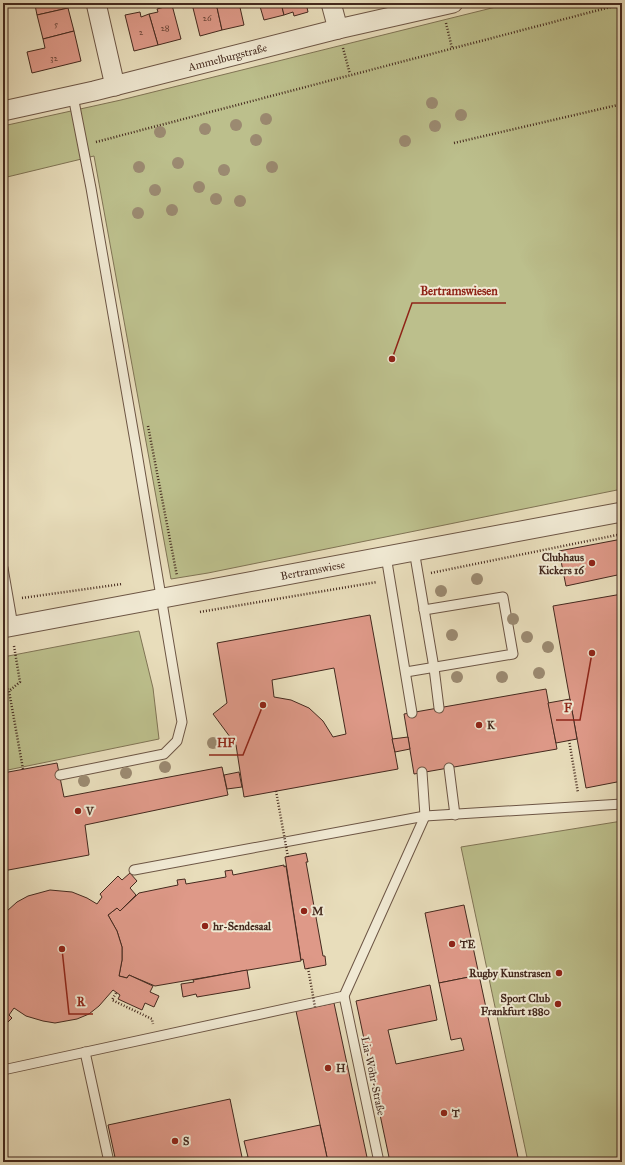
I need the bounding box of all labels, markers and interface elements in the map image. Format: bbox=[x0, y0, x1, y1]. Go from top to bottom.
house number: 26 bbox=[202, 12, 212, 23]
house number: 5 bbox=[54, 18, 59, 29]
house number: 28 bbox=[160, 22, 170, 33]
house number: 2 bbox=[139, 26, 144, 37]
street label: Ammelburgstraße bbox=[186, 41, 269, 74]
house number: 32 bbox=[50, 52, 59, 63]
callout: Bertramswiesen bbox=[412, 279, 506, 303]
text: Bertramswiesen bbox=[420, 284, 498, 298]
place label: Clubhaus Kickers 16 bbox=[539, 551, 585, 577]
street label: Bertramswiese bbox=[279, 557, 346, 582]
marker: Clubhaus Kickers 16 bbox=[587, 558, 597, 568]
callout: F bbox=[556, 696, 580, 720]
text: F bbox=[564, 701, 572, 715]
place label: K bbox=[487, 719, 496, 732]
marker: K bbox=[474, 720, 484, 730]
callout: HF bbox=[209, 731, 243, 755]
text: HF bbox=[217, 736, 235, 750]
place label: V bbox=[85, 805, 95, 818]
marker: V bbox=[73, 806, 83, 816]
place label: M bbox=[312, 905, 324, 918]
marker: M bbox=[299, 906, 309, 916]
place label: hr-Sendesaal bbox=[212, 920, 272, 933]
marker: hr-Sendesaal bbox=[200, 921, 210, 931]
place label: TE bbox=[459, 938, 476, 951]
marker: TE bbox=[447, 939, 457, 949]
place label: Rugby Kunstrasen bbox=[469, 967, 551, 981]
marker: Rugby Kunstrasen bbox=[554, 968, 564, 978]
callout: R bbox=[69, 990, 93, 1014]
place label: Sport Club Frankfurt 1880 bbox=[481, 992, 551, 1018]
text: R bbox=[77, 995, 86, 1009]
marker: Sport Club Frankfurt 1880 bbox=[553, 999, 563, 1009]
street label: Lia-Wöhr-Straße bbox=[358, 1035, 388, 1117]
place label: H bbox=[336, 1062, 346, 1075]
marker: H bbox=[323, 1063, 333, 1073]
place label: T bbox=[451, 1107, 460, 1120]
marker: T bbox=[439, 1108, 449, 1118]
place label: S bbox=[183, 1135, 190, 1148]
marker: S bbox=[170, 1136, 180, 1146]

